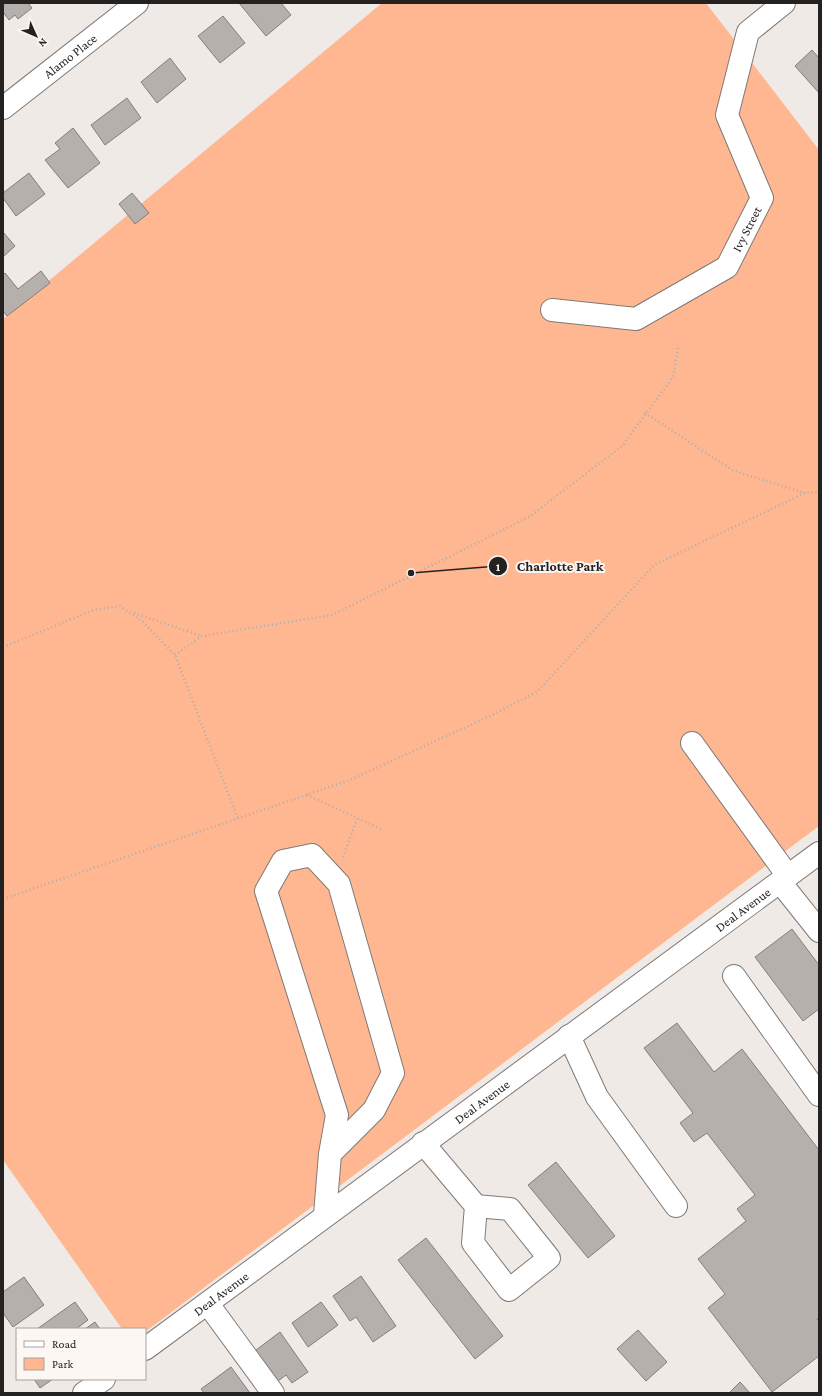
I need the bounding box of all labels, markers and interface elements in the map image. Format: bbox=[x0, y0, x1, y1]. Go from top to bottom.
north arrow bbox=[16, 16, 56, 56]
street label: Alamo Place bbox=[40, 30, 100, 81]
text: N bbox=[36, 36, 50, 50]
street label: Ivy Street bbox=[729, 203, 764, 254]
callout: Charlotte Park bbox=[488, 553, 611, 579]
text: Charlotte Park bbox=[517, 558, 604, 574]
text: 1 bbox=[496, 560, 501, 574]
street label: Deal Avenue bbox=[712, 884, 773, 934]
street label: Deal Avenue bbox=[451, 1076, 512, 1126]
street label: Deal Avenue bbox=[190, 1268, 251, 1318]
legend bbox=[16, 1328, 146, 1380]
text: Road bbox=[52, 1337, 77, 1351]
text: Park bbox=[52, 1357, 74, 1371]

